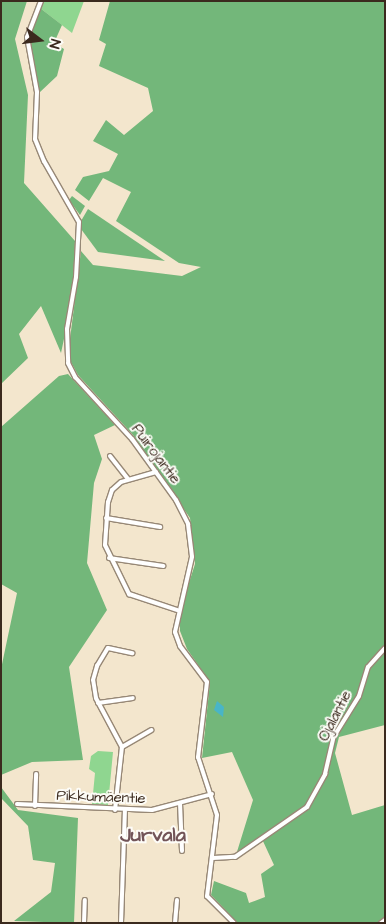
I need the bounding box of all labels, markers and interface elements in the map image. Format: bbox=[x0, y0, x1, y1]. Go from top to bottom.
north arrow bbox=[15, 15, 65, 65]
text: N bbox=[44, 37, 65, 51]
street label: Puirojantie bbox=[128, 420, 184, 488]
street label: Ojalantie bbox=[315, 688, 355, 744]
street label: Pikkumäentie bbox=[56, 786, 146, 808]
district label: Jurvala bbox=[120, 823, 186, 847]

